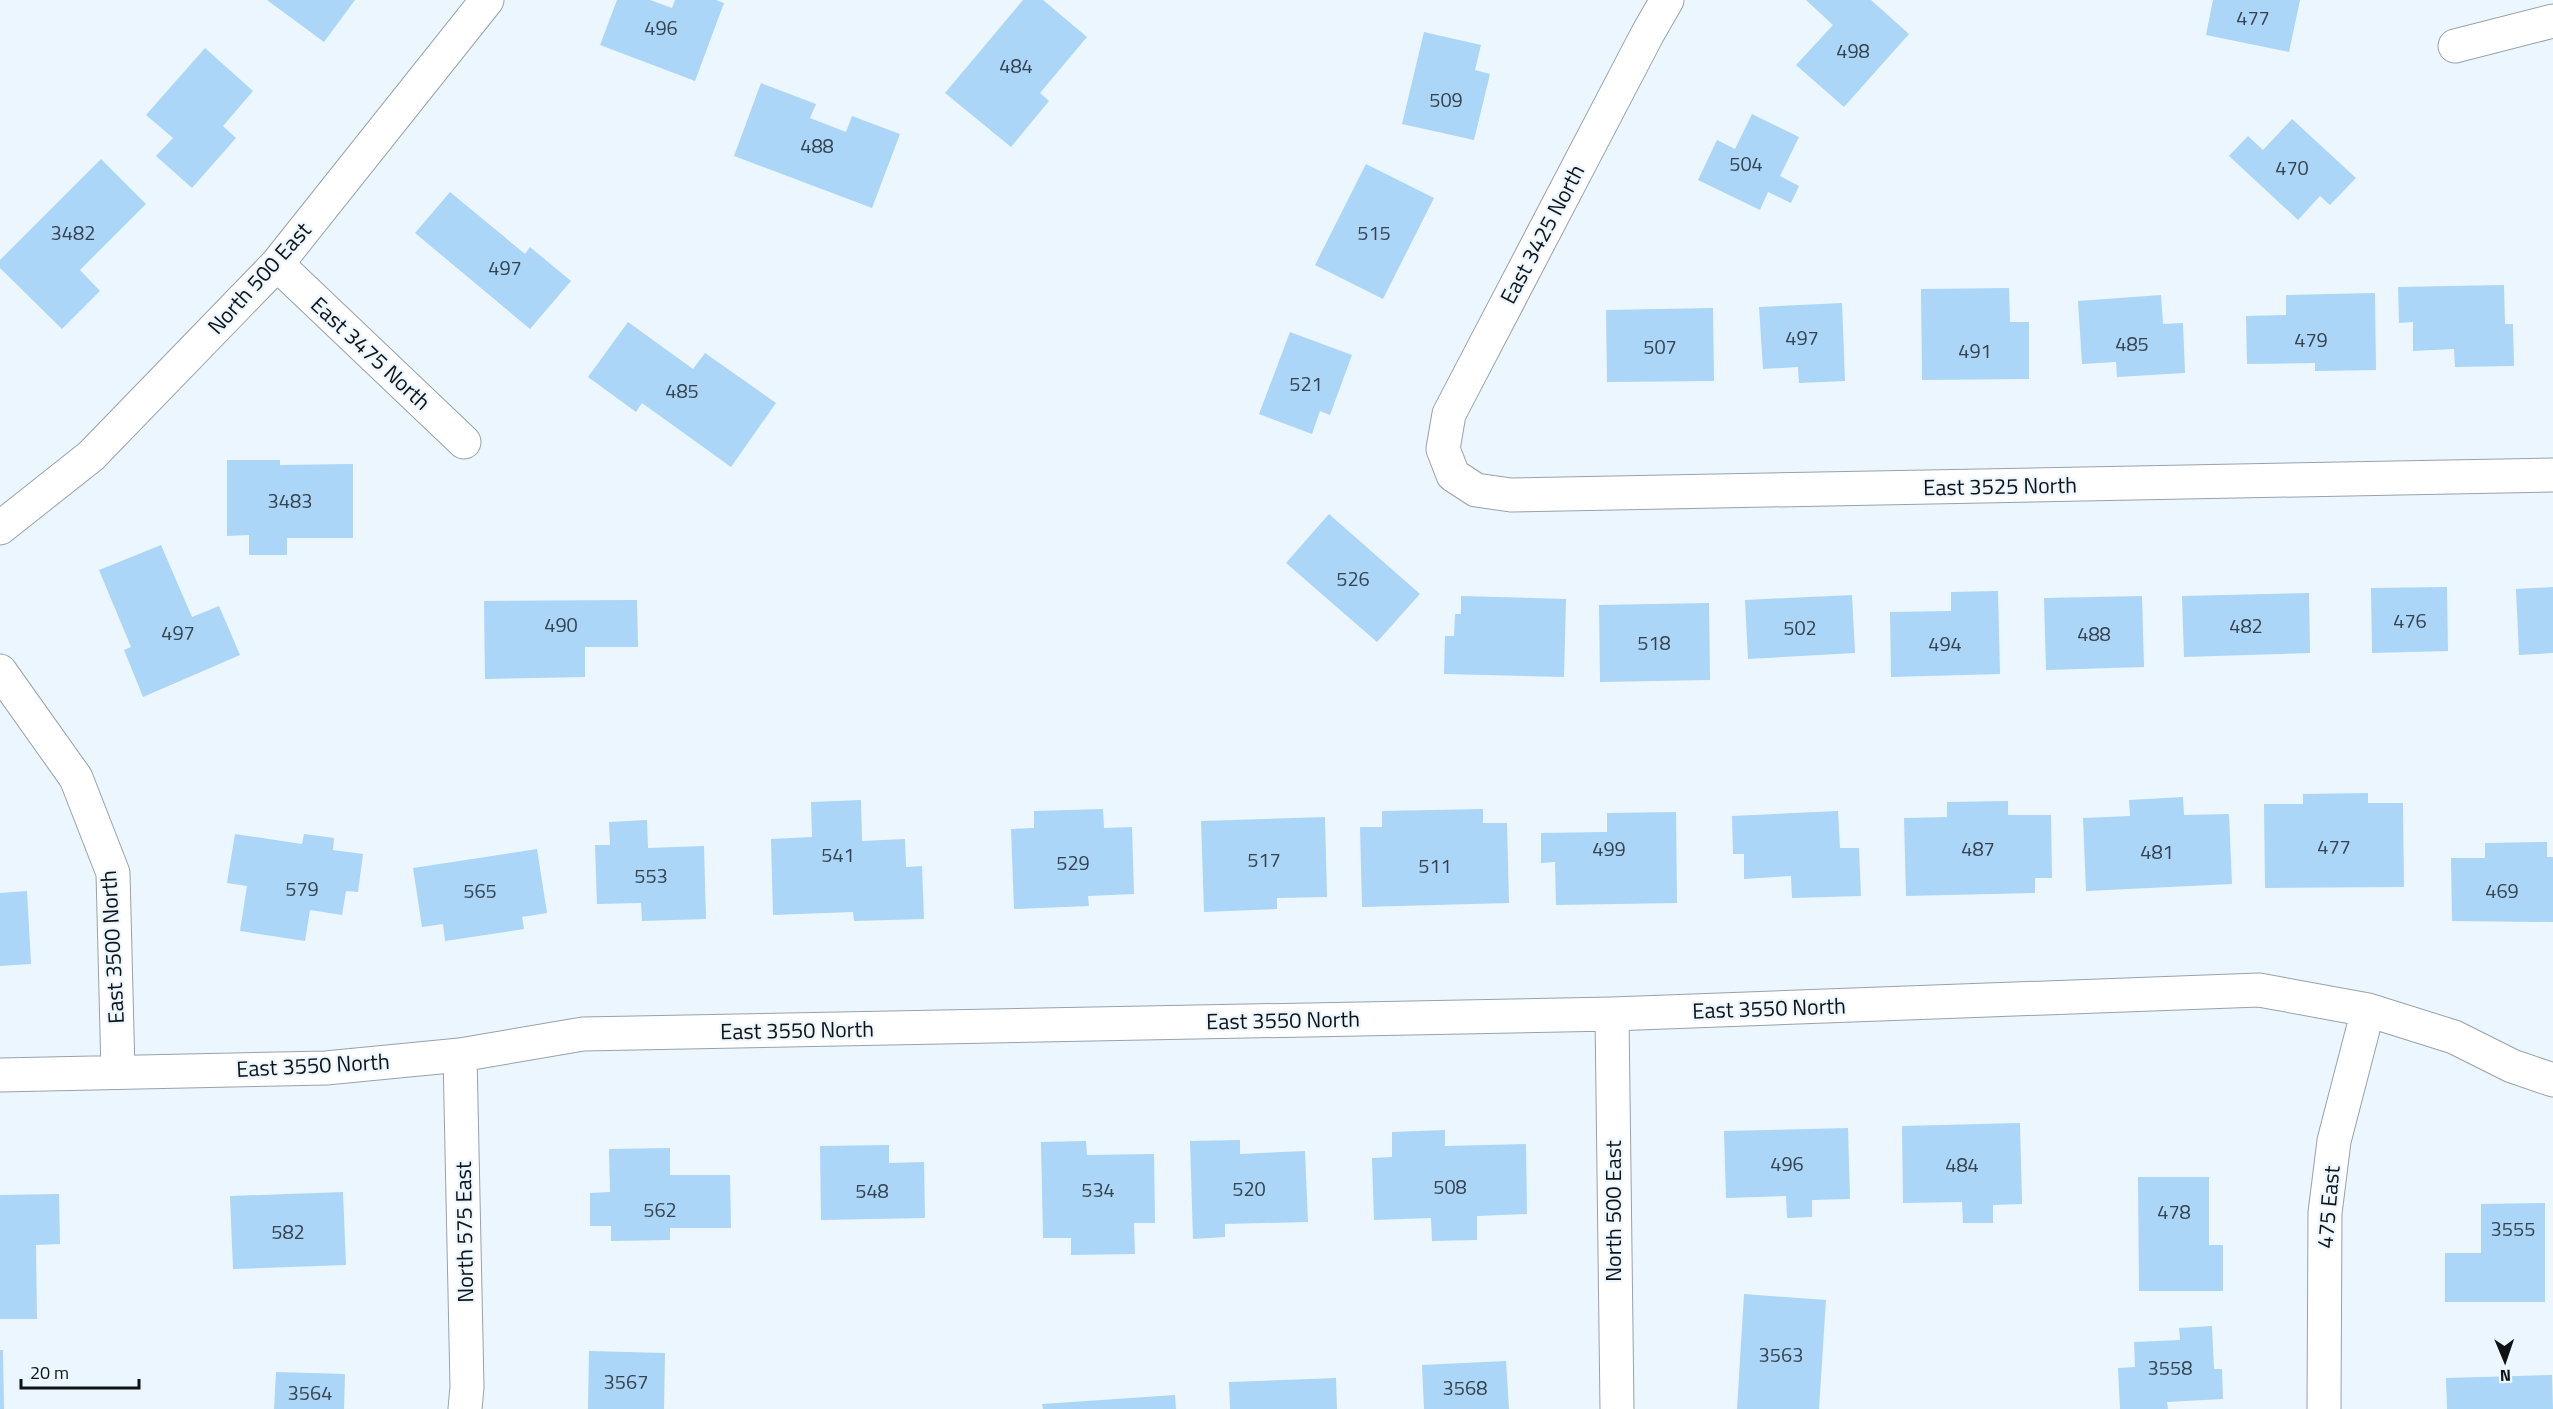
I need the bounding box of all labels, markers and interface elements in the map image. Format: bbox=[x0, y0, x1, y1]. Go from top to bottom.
house number: 477 bbox=[2236, 2, 2270, 33]
house number: 496 bbox=[644, 12, 678, 43]
house number: 498 bbox=[1836, 35, 1870, 66]
house number: 484 bbox=[999, 50, 1033, 81]
house number: 509 bbox=[1429, 84, 1463, 115]
house number: 488 bbox=[800, 130, 834, 161]
house number: 504 bbox=[1729, 148, 1763, 179]
house number: 470 bbox=[2275, 152, 2309, 183]
street label: East 3425 North bbox=[1491, 158, 1593, 310]
street label: North 500 East bbox=[199, 214, 319, 342]
house number: 3482 bbox=[51, 217, 95, 248]
house number: 515 bbox=[1357, 217, 1391, 248]
house number: 497 bbox=[488, 252, 522, 283]
street label: East 3475 North bbox=[303, 288, 439, 418]
house number: 497 bbox=[1785, 322, 1819, 353]
house number: 479 bbox=[2294, 324, 2328, 355]
house number: 485 bbox=[2115, 328, 2149, 359]
house number: 507 bbox=[1643, 331, 1677, 362]
house number: 491 bbox=[1958, 335, 1992, 366]
house number: 521 bbox=[1289, 368, 1323, 399]
house number: 485 bbox=[665, 375, 699, 406]
street label: East 3525 North bbox=[1923, 468, 2077, 504]
house number: 3483 bbox=[268, 485, 312, 516]
house number: 526 bbox=[1336, 563, 1370, 594]
house number: 476 bbox=[2393, 605, 2427, 636]
house number: 490 bbox=[544, 609, 578, 640]
house number: 482 bbox=[2229, 610, 2263, 641]
house number: 502 bbox=[1783, 612, 1817, 643]
house number: 497 bbox=[161, 617, 195, 648]
house number: 488 bbox=[2077, 618, 2111, 649]
house number: 518 bbox=[1637, 627, 1671, 658]
house number: 494 bbox=[1928, 628, 1962, 659]
house number: 477 bbox=[2317, 831, 2351, 862]
house number: 499 bbox=[1592, 833, 1626, 864]
house number: 487 bbox=[1961, 833, 1995, 864]
house number: 481 bbox=[2140, 836, 2174, 867]
house number: 541 bbox=[821, 839, 855, 870]
house number: 517 bbox=[1247, 844, 1281, 875]
house number: 529 bbox=[1056, 847, 1090, 878]
house number: 511 bbox=[1418, 850, 1452, 881]
house number: 553 bbox=[634, 860, 668, 891]
street label: East 3500 North bbox=[91, 869, 133, 1025]
house number: 579 bbox=[285, 873, 319, 904]
house number: 565 bbox=[463, 875, 497, 906]
house number: 469 bbox=[2485, 875, 2519, 906]
street label: East 3550 North bbox=[1692, 988, 1846, 1028]
street label: East 3550 North bbox=[1206, 1002, 1360, 1038]
street label: East 3550 North bbox=[720, 1012, 874, 1048]
street label: East 3550 North bbox=[235, 1044, 391, 1086]
street label: North 500 East bbox=[1596, 1140, 1630, 1282]
house number: 496 bbox=[1770, 1148, 1804, 1179]
house number: 484 bbox=[1945, 1149, 1979, 1180]
street label: North 575 East bbox=[446, 1161, 482, 1303]
street label: 475 East bbox=[2307, 1164, 2349, 1250]
house number: 508 bbox=[1433, 1171, 1467, 1202]
house number: 520 bbox=[1232, 1173, 1266, 1204]
house number: 534 bbox=[1081, 1174, 1115, 1205]
house number: 548 bbox=[855, 1175, 889, 1206]
house number: 562 bbox=[643, 1194, 677, 1225]
house number: 478 bbox=[2157, 1196, 2191, 1227]
house number: 3555 bbox=[2491, 1213, 2535, 1244]
house number: 582 bbox=[271, 1216, 305, 1247]
north arrow bbox=[2475, 1331, 2535, 1391]
house number: 3563 bbox=[1759, 1339, 1803, 1370]
scale bar bbox=[21, 1352, 140, 1390]
house number: 3558 bbox=[2148, 1352, 2192, 1383]
text: 20 m bbox=[30, 1359, 69, 1386]
text: N bbox=[2500, 1364, 2511, 1388]
house number: 3567 bbox=[604, 1366, 648, 1397]
house number: 3568 bbox=[1443, 1372, 1487, 1403]
house number: 3564 bbox=[288, 1377, 332, 1408]

